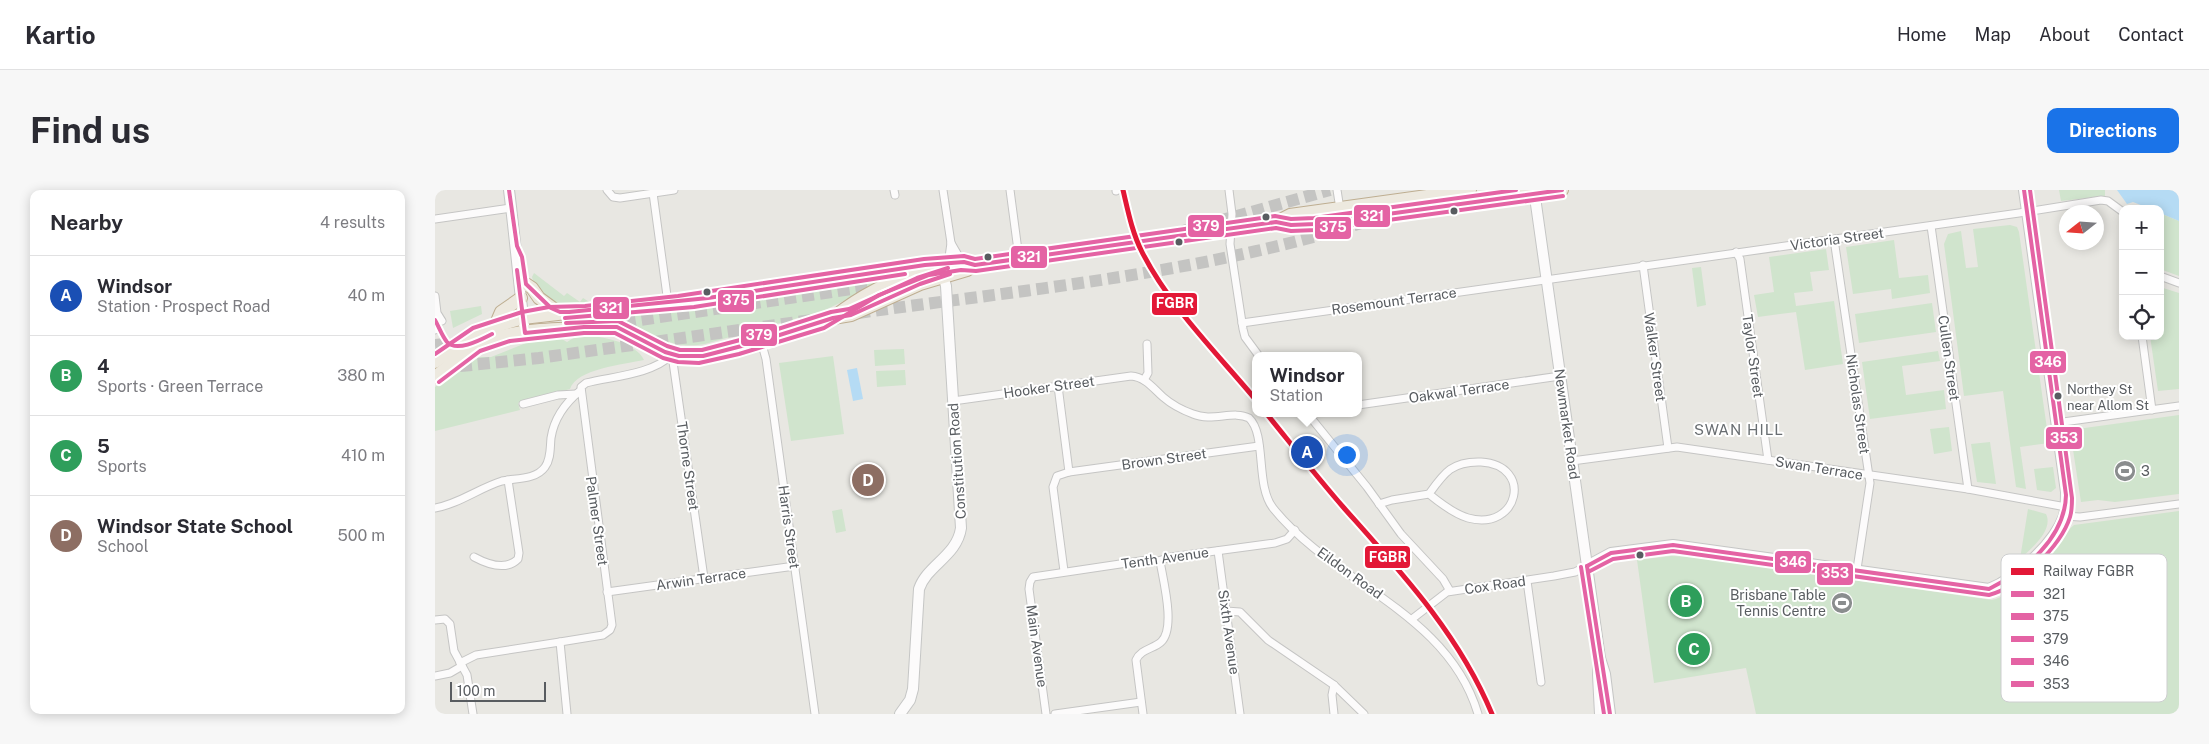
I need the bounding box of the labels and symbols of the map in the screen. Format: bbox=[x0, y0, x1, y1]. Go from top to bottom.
line badge: 321 bbox=[1353, 204, 1391, 228]
north arrow bbox=[2059, 205, 2104, 250]
unlabelled marker bbox=[1449, 206, 1459, 216]
text: 321 bbox=[1360, 208, 1384, 224]
unlabelled marker bbox=[1261, 212, 1271, 222]
line badge: 379 bbox=[1187, 214, 1225, 238]
line badge: 375 bbox=[1314, 216, 1352, 240]
text: 379 bbox=[1193, 218, 1219, 234]
text: 375 bbox=[1319, 219, 1347, 235]
street label: Victoria Street bbox=[1789, 225, 1885, 253]
unlabelled marker bbox=[1174, 237, 1184, 247]
line badge: 321 bbox=[1010, 245, 1048, 269]
text: 321 bbox=[1017, 249, 1041, 265]
unlabelled marker bbox=[983, 252, 993, 262]
street label: Rosemount Terrace bbox=[1330, 284, 1458, 318]
unlabelled marker bbox=[702, 287, 712, 297]
line badge: 375 bbox=[717, 289, 755, 313]
text: 375 bbox=[722, 292, 750, 308]
line badge: FGBR bbox=[1151, 292, 1198, 316]
text: FGBR bbox=[1156, 295, 1194, 311]
line badge: 321 bbox=[592, 296, 630, 320]
text: 321 bbox=[599, 300, 623, 316]
street label: Walker Street bbox=[1641, 311, 1669, 403]
street label: Taylor Street bbox=[1739, 313, 1767, 399]
street label: Cullen Street bbox=[1935, 314, 1963, 402]
line badge: 379 bbox=[740, 323, 778, 347]
text: 379 bbox=[746, 327, 772, 343]
line badge: 346 bbox=[2029, 350, 2067, 374]
street label: Nicholas Street bbox=[1843, 353, 1873, 455]
text: 346 bbox=[2034, 354, 2062, 370]
street label: Newmarket Road bbox=[1551, 368, 1583, 480]
street label: Hooker Street bbox=[1002, 373, 1096, 401]
street label: Oakwal Terrace bbox=[1408, 376, 1510, 406]
place label: Northey St near Allom St bbox=[2067, 382, 2149, 413]
marker: Northey St near Allom St bbox=[2053, 391, 2063, 401]
street label: Constitution Road bbox=[945, 402, 969, 520]
street label: Thorne Street bbox=[674, 420, 702, 512]
district label: SWAN HILL bbox=[1694, 421, 1784, 438]
line badge: 353 bbox=[2045, 426, 2083, 450]
text: 353 bbox=[2050, 430, 2078, 446]
pin: A bbox=[1291, 433, 1323, 471]
your location bbox=[1334, 442, 1360, 468]
street label: Brown Street bbox=[1120, 445, 1208, 473]
street label: Swan Terrace bbox=[1774, 453, 1864, 483]
sports icon: 3 bbox=[2113, 459, 2137, 483]
pin: D bbox=[852, 461, 884, 499]
place label: 3 bbox=[2141, 463, 2150, 479]
street label: Palmer Street bbox=[583, 475, 611, 567]
street label: Harris Street bbox=[775, 484, 803, 570]
street label: Tenth Avenue bbox=[1120, 544, 1210, 572]
street label: Eildon Road bbox=[1314, 544, 1386, 602]
line badge: FGBR bbox=[1364, 545, 1411, 569]
text: FGBR bbox=[1369, 549, 1407, 565]
unlabelled marker bbox=[1635, 550, 1645, 560]
line badge: 346 bbox=[1774, 550, 1812, 574]
text: 346 bbox=[1779, 554, 1807, 570]
legend bbox=[2001, 554, 2167, 702]
line badge: 353 bbox=[1816, 562, 1854, 586]
text: Railway FGBR bbox=[2043, 563, 2134, 579]
street label: Arwin Terrace bbox=[655, 565, 747, 593]
text: 353 bbox=[1821, 565, 1849, 581]
street label: Cox Road bbox=[1463, 573, 1527, 597]
pin: B bbox=[1670, 582, 1702, 620]
text: 321 bbox=[2043, 586, 2066, 602]
place label: Brisbane Table Tennis Centre bbox=[1730, 587, 1826, 619]
street label: Sixth Avenue bbox=[1215, 589, 1243, 675]
sports icon: Brisbane Table Tennis Centre bbox=[1830, 591, 1854, 615]
street label: Main Avenue bbox=[1023, 604, 1051, 688]
text: 375 bbox=[2043, 608, 2069, 624]
pin: C bbox=[1678, 630, 1710, 668]
text: 379 bbox=[2043, 631, 2069, 647]
text: 346 bbox=[2043, 653, 2070, 669]
text: 353 bbox=[2043, 676, 2070, 692]
scale bar bbox=[450, 679, 546, 702]

